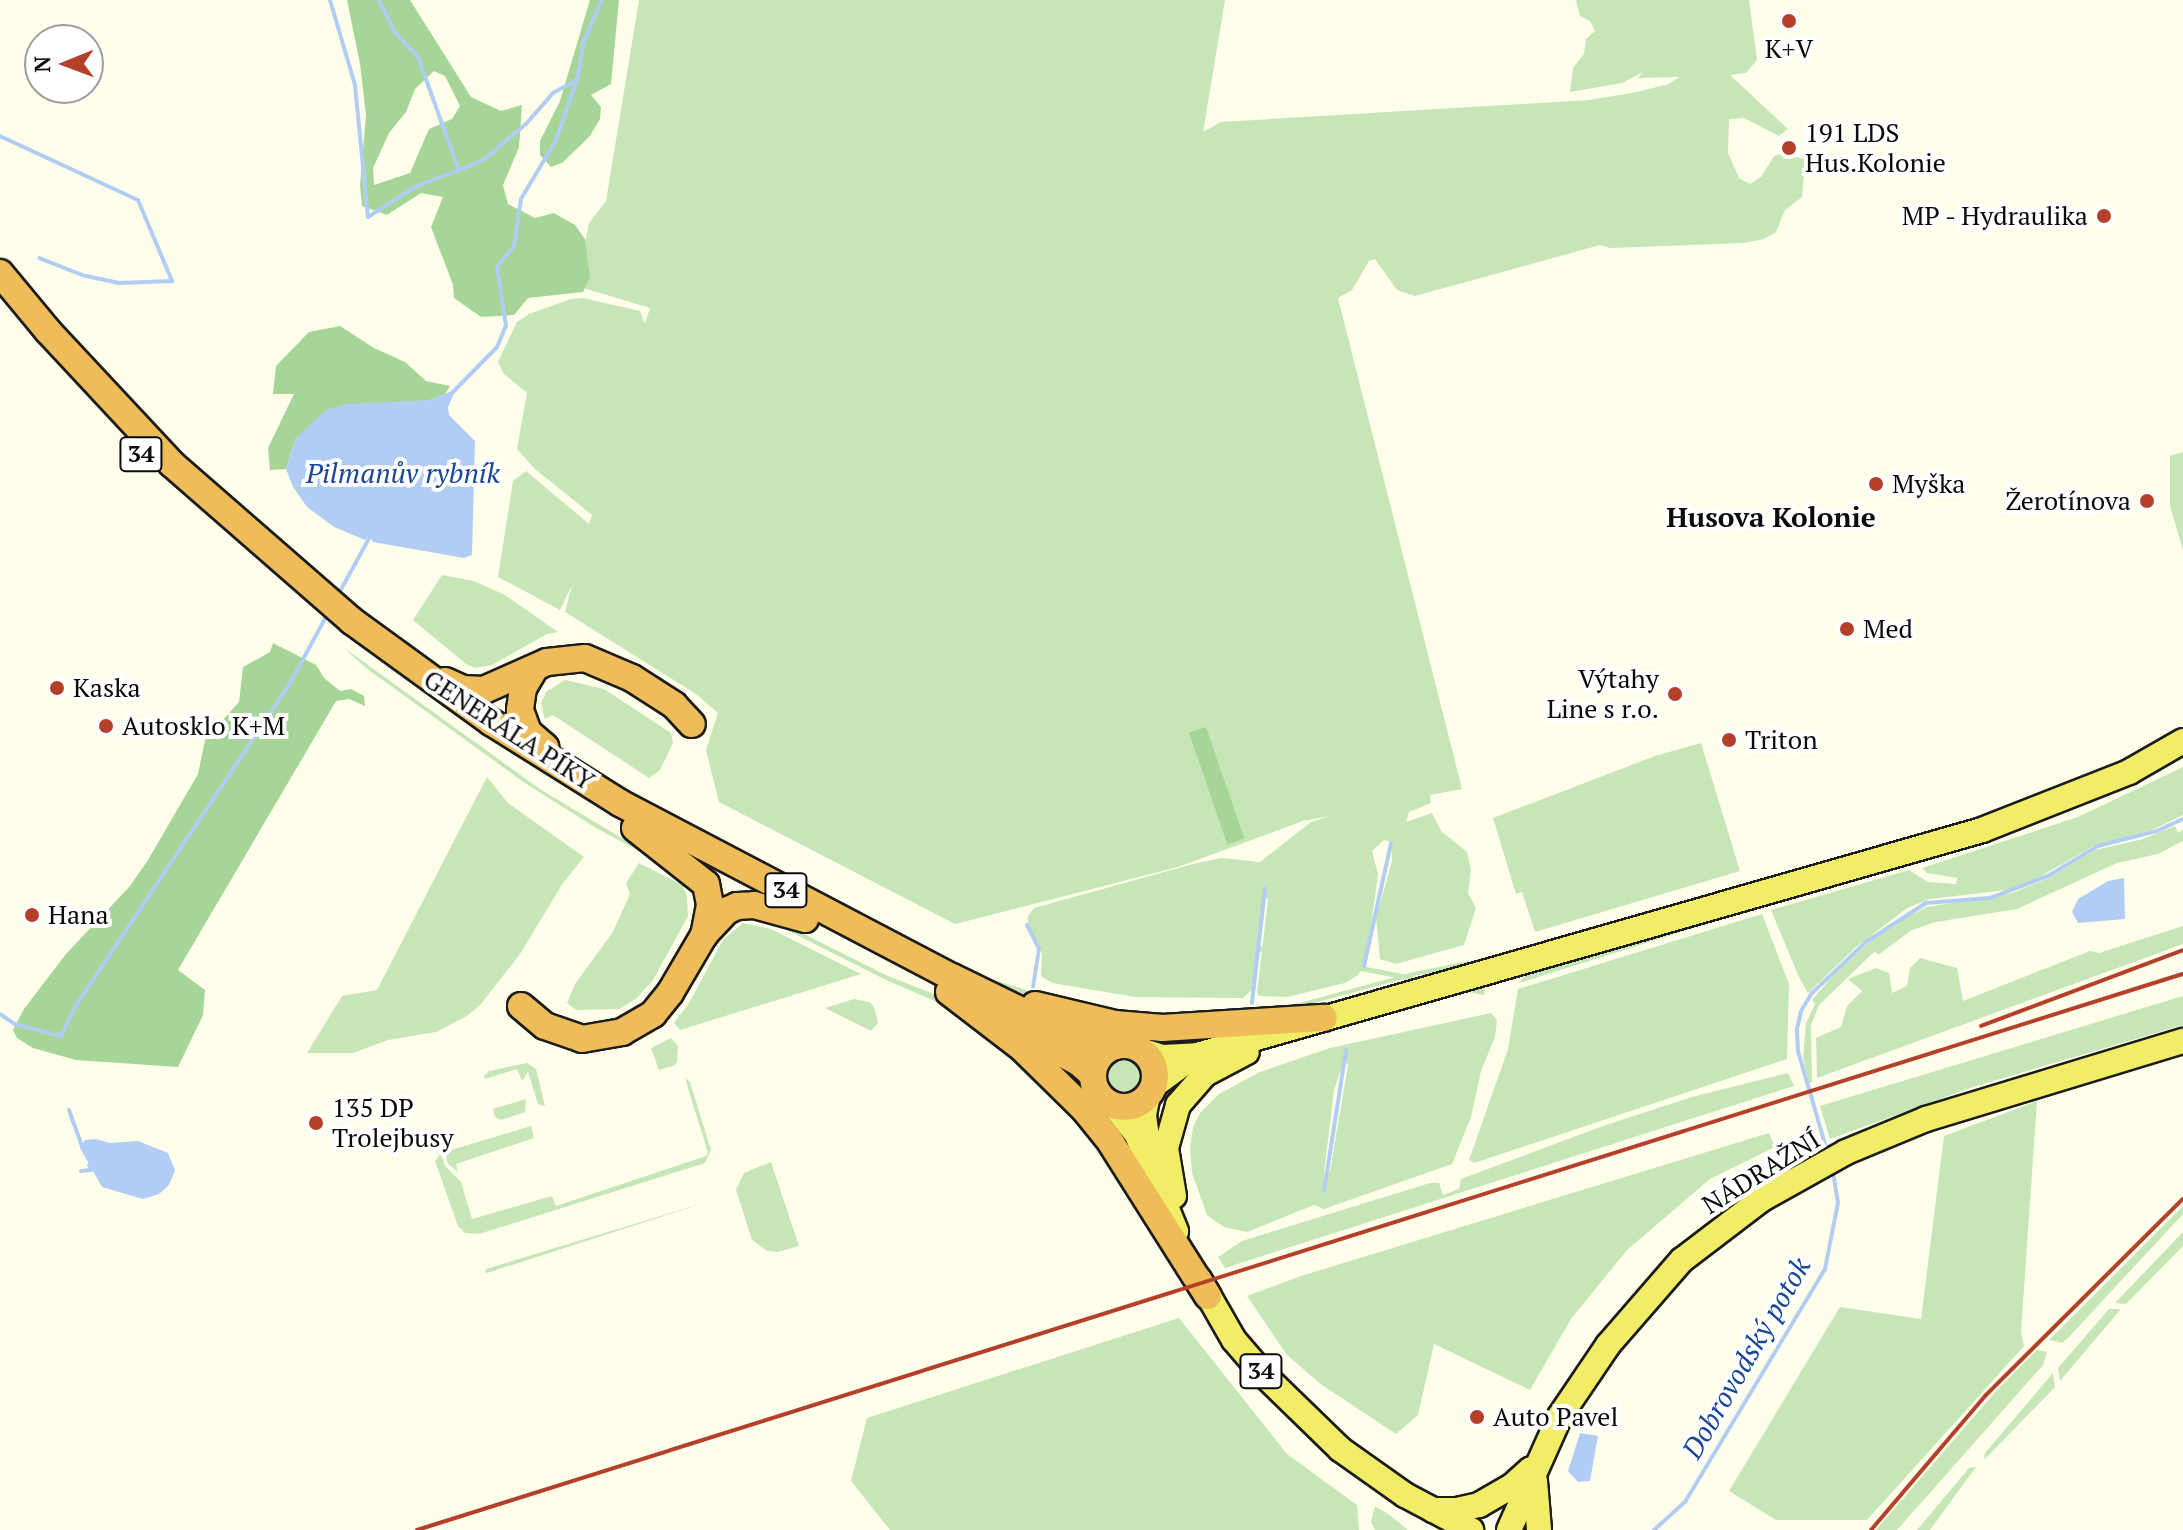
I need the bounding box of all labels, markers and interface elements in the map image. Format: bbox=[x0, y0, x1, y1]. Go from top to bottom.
marker: K+V bbox=[1780, 12, 1798, 30]
north arrow bbox=[24, 24, 104, 104]
place label: K+V bbox=[1765, 33, 1813, 65]
text: N bbox=[27, 56, 56, 73]
place label: 191 LDS Hus.Kolonie bbox=[1805, 117, 1946, 178]
marker: 191 LDS Hus.Kolonie bbox=[1780, 139, 1798, 157]
place label: MP - Hydraulika bbox=[1900, 200, 2088, 232]
marker: MP - Hydraulika bbox=[2095, 207, 2113, 225]
road number: 34 bbox=[119, 434, 163, 474]
water label: Pilmanův rybník bbox=[306, 456, 500, 490]
place label: Myška bbox=[1892, 468, 1965, 500]
marker: Myška bbox=[1867, 475, 1885, 493]
place label: Žerotínova bbox=[2005, 485, 2131, 517]
marker: Žerotínova bbox=[2138, 492, 2156, 510]
district label: Husova Kolonie bbox=[1666, 500, 1876, 534]
place label: Med bbox=[1863, 613, 1913, 645]
marker: Med bbox=[1838, 620, 1856, 638]
street label: GENERÁLA PÍKY bbox=[418, 663, 600, 797]
place label: Výtahy Line s r.o. bbox=[1547, 663, 1659, 724]
place label: Kaska bbox=[73, 672, 141, 704]
marker: Kaska bbox=[48, 679, 66, 697]
marker: Výtahy Line s r.o. bbox=[1666, 685, 1684, 703]
place label: Autosklo K+M bbox=[122, 710, 285, 742]
marker: Autosklo K+M bbox=[97, 717, 115, 735]
place label: Triton bbox=[1745, 724, 1818, 756]
marker: Triton bbox=[1720, 731, 1738, 749]
road number: 34 bbox=[764, 870, 808, 910]
place label: Hana bbox=[48, 899, 109, 931]
marker: Hana bbox=[23, 906, 41, 924]
place label: 135 DP Trolejbusy bbox=[332, 1092, 454, 1154]
marker: 135 DP Trolejbusy bbox=[307, 1114, 325, 1132]
street label: NÁDRAŽNÍ bbox=[1696, 1124, 1826, 1220]
water label: Dobrovodský potok bbox=[1675, 1252, 1817, 1464]
road number: 34 bbox=[1239, 1351, 1283, 1391]
place label: Auto Pavel bbox=[1493, 1401, 1618, 1433]
marker: Auto Pavel bbox=[1468, 1408, 1486, 1426]

